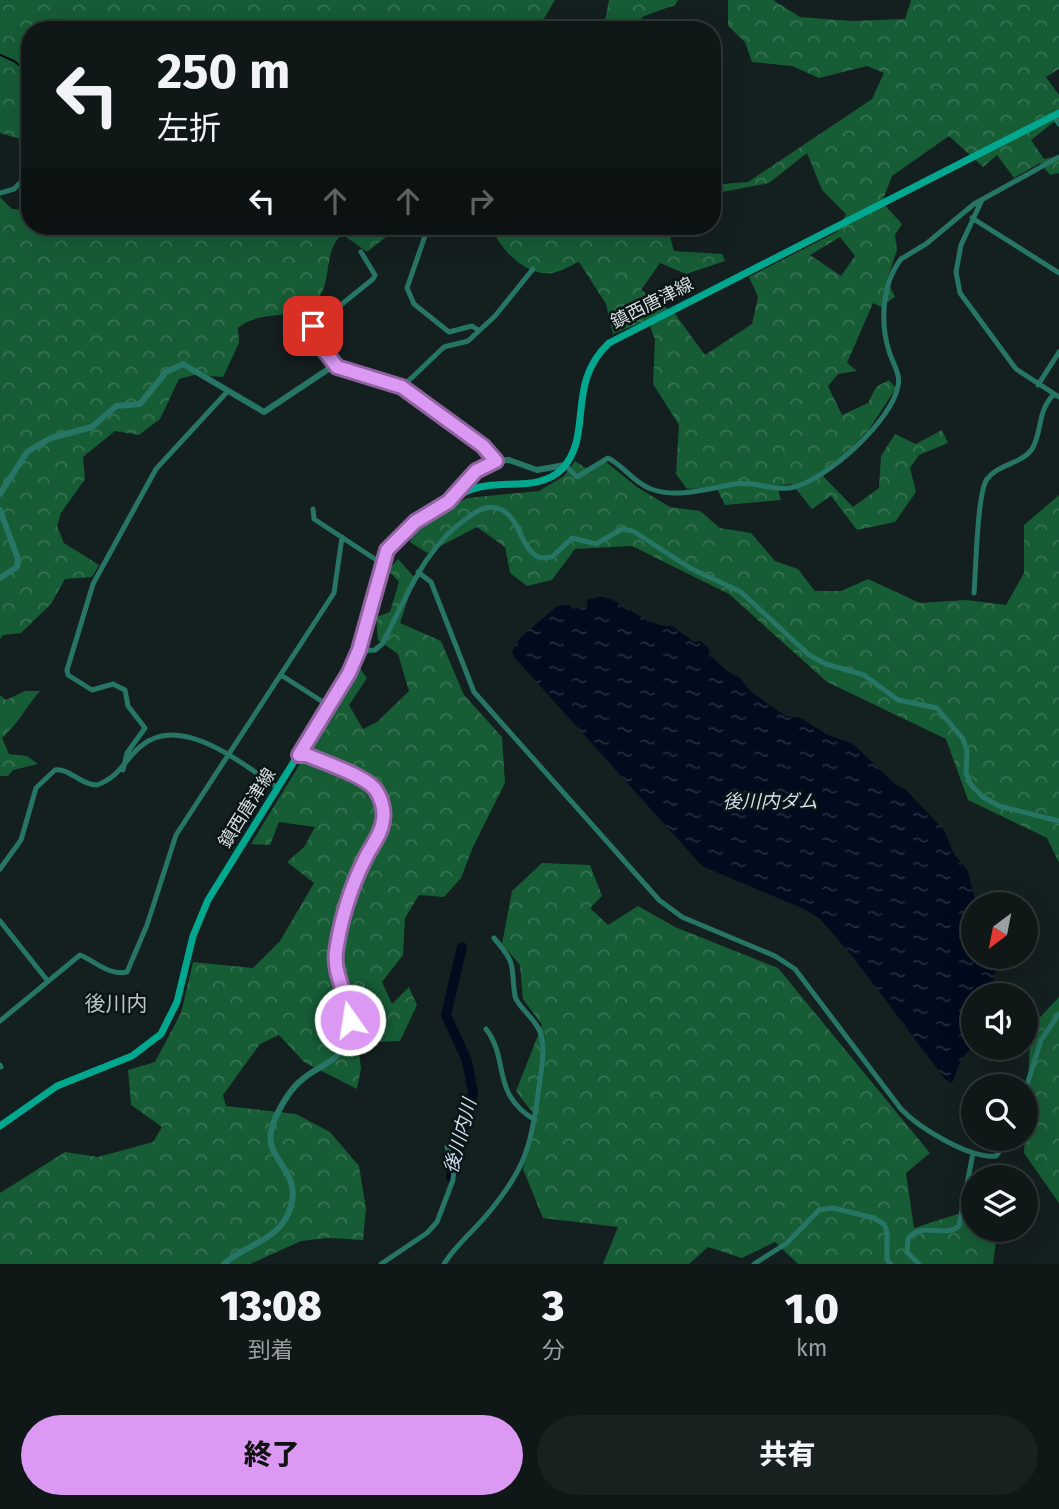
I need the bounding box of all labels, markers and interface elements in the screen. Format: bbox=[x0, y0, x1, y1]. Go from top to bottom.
text: 250 m bbox=[157, 42, 290, 101]
icon: left bbox=[42, 49, 133, 140]
text: 左折 bbox=[157, 109, 221, 147]
icon: left bbox=[243, 182, 281, 220]
icon: ahead bbox=[316, 182, 354, 220]
icon: ahead bbox=[389, 182, 427, 220]
icon: right bbox=[462, 182, 500, 220]
street label: 鎮西唐津線 bbox=[607, 273, 697, 333]
pin bbox=[283, 296, 343, 356]
icon: arrive bbox=[294, 307, 332, 345]
street label: 鎮西唐津線 bbox=[214, 764, 280, 852]
water label: 後川内ダム bbox=[722, 790, 818, 813]
north arrow bbox=[961, 892, 1038, 970]
map controls bbox=[961, 892, 1038, 1242]
position arrow bbox=[313, 983, 387, 1057]
button: sound bbox=[961, 983, 1038, 1060]
district label: 後川内 bbox=[85, 991, 148, 1017]
button: search bbox=[961, 1074, 1038, 1151]
water label: 後川内川 bbox=[439, 1094, 481, 1176]
button: layers bbox=[961, 1165, 1038, 1242]
text: 13:08 bbox=[220, 1281, 322, 1331]
text: 3 bbox=[542, 1281, 564, 1331]
text: 1.0 bbox=[785, 1284, 839, 1334]
text: km bbox=[796, 1334, 828, 1362]
text: 到着 bbox=[248, 1336, 294, 1364]
text: 分 bbox=[542, 1336, 565, 1364]
button: 終了 bbox=[21, 1415, 523, 1495]
button: 共有 bbox=[537, 1415, 1038, 1495]

